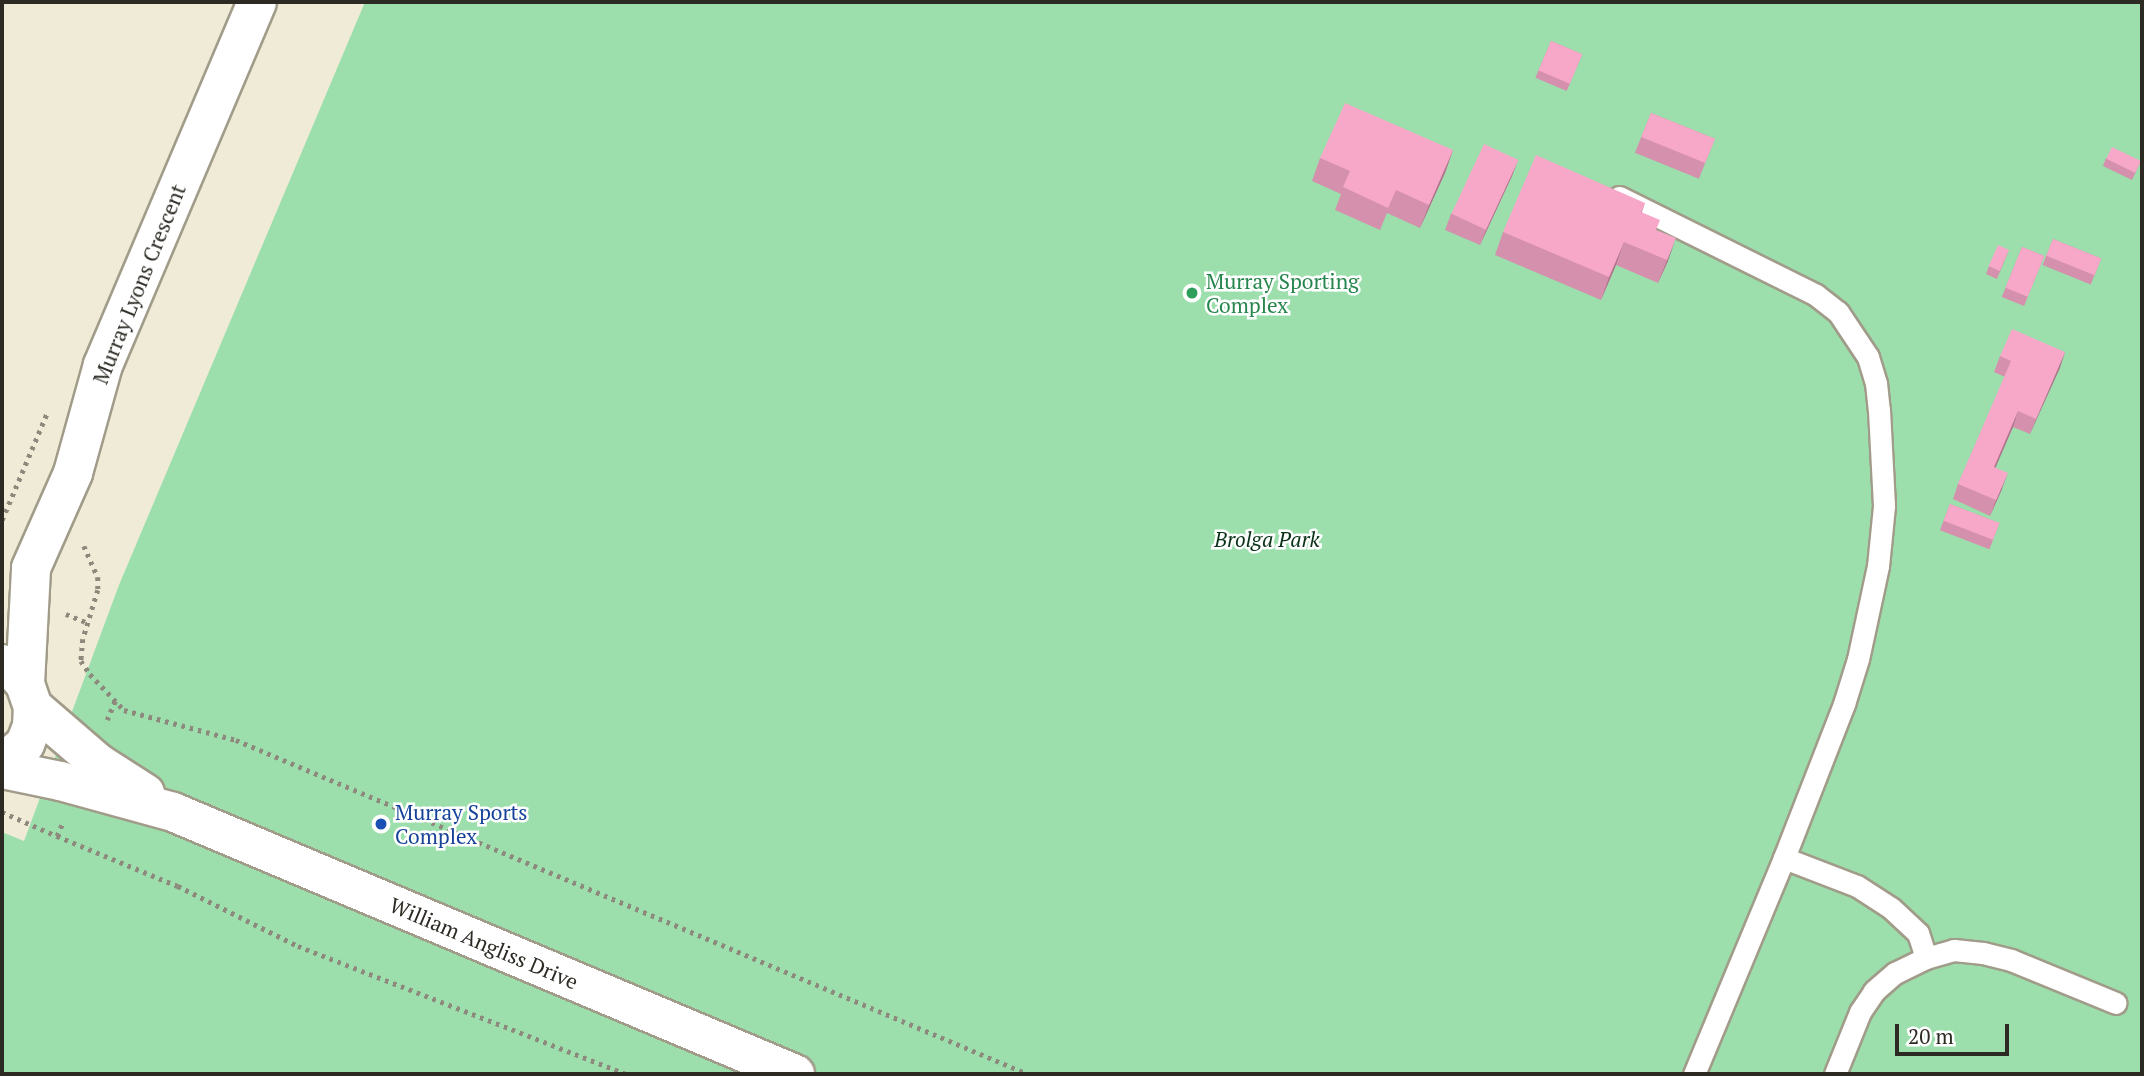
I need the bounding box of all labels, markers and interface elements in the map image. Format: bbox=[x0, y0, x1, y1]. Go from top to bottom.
street label: Murray Lyons Crescent bbox=[87, 180, 191, 388]
place label: Murray Sporting Complex bbox=[1206, 268, 1359, 318]
marker: Murray Sporting Complex bbox=[1184, 285, 1200, 301]
park label: Brolga Park bbox=[1214, 526, 1320, 552]
place label: Murray Sports Complex bbox=[395, 799, 527, 849]
marker: Murray Sports Complex bbox=[373, 816, 389, 832]
street label: William Angliss Drive bbox=[386, 892, 582, 994]
scale bar bbox=[1899, 1010, 2013, 1054]
text: 20 m bbox=[1908, 1022, 1954, 1050]

